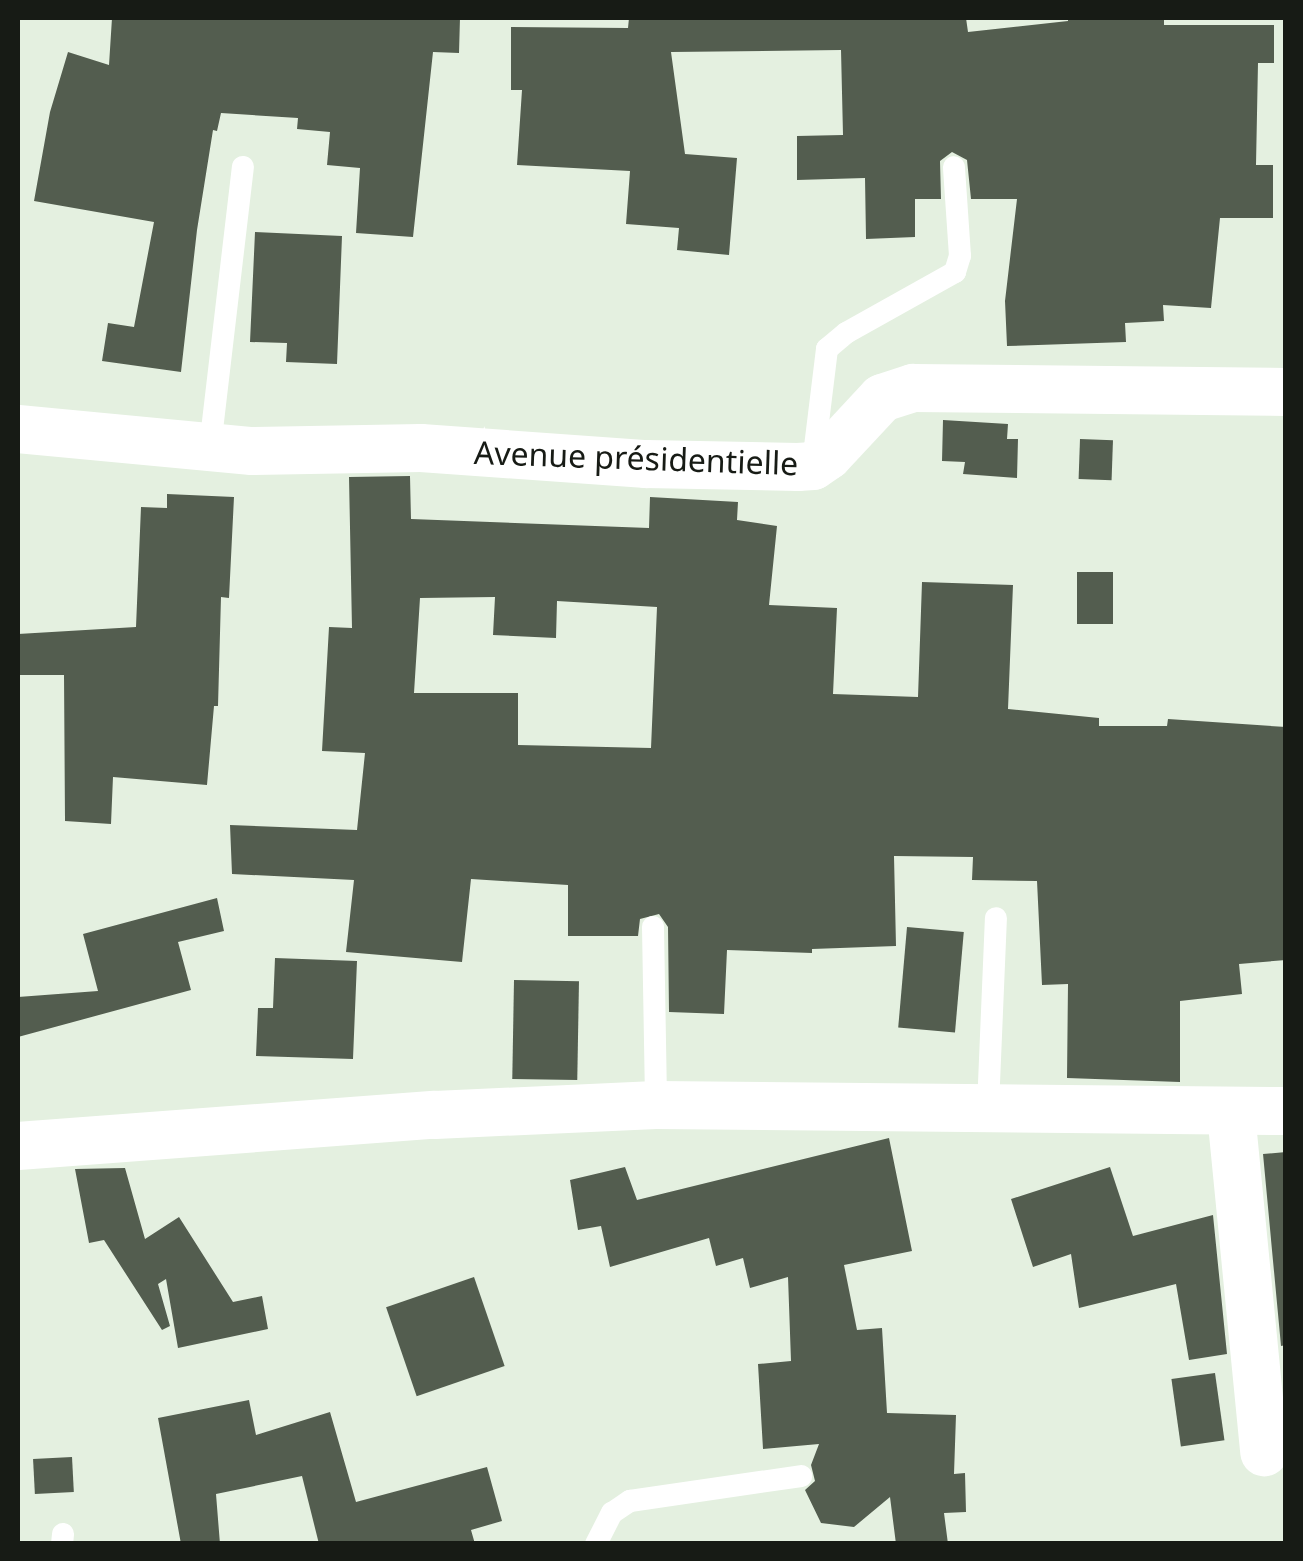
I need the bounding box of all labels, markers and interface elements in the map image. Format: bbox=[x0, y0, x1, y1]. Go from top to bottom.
street label: Avenue présidentielle bbox=[473, 433, 799, 483]

